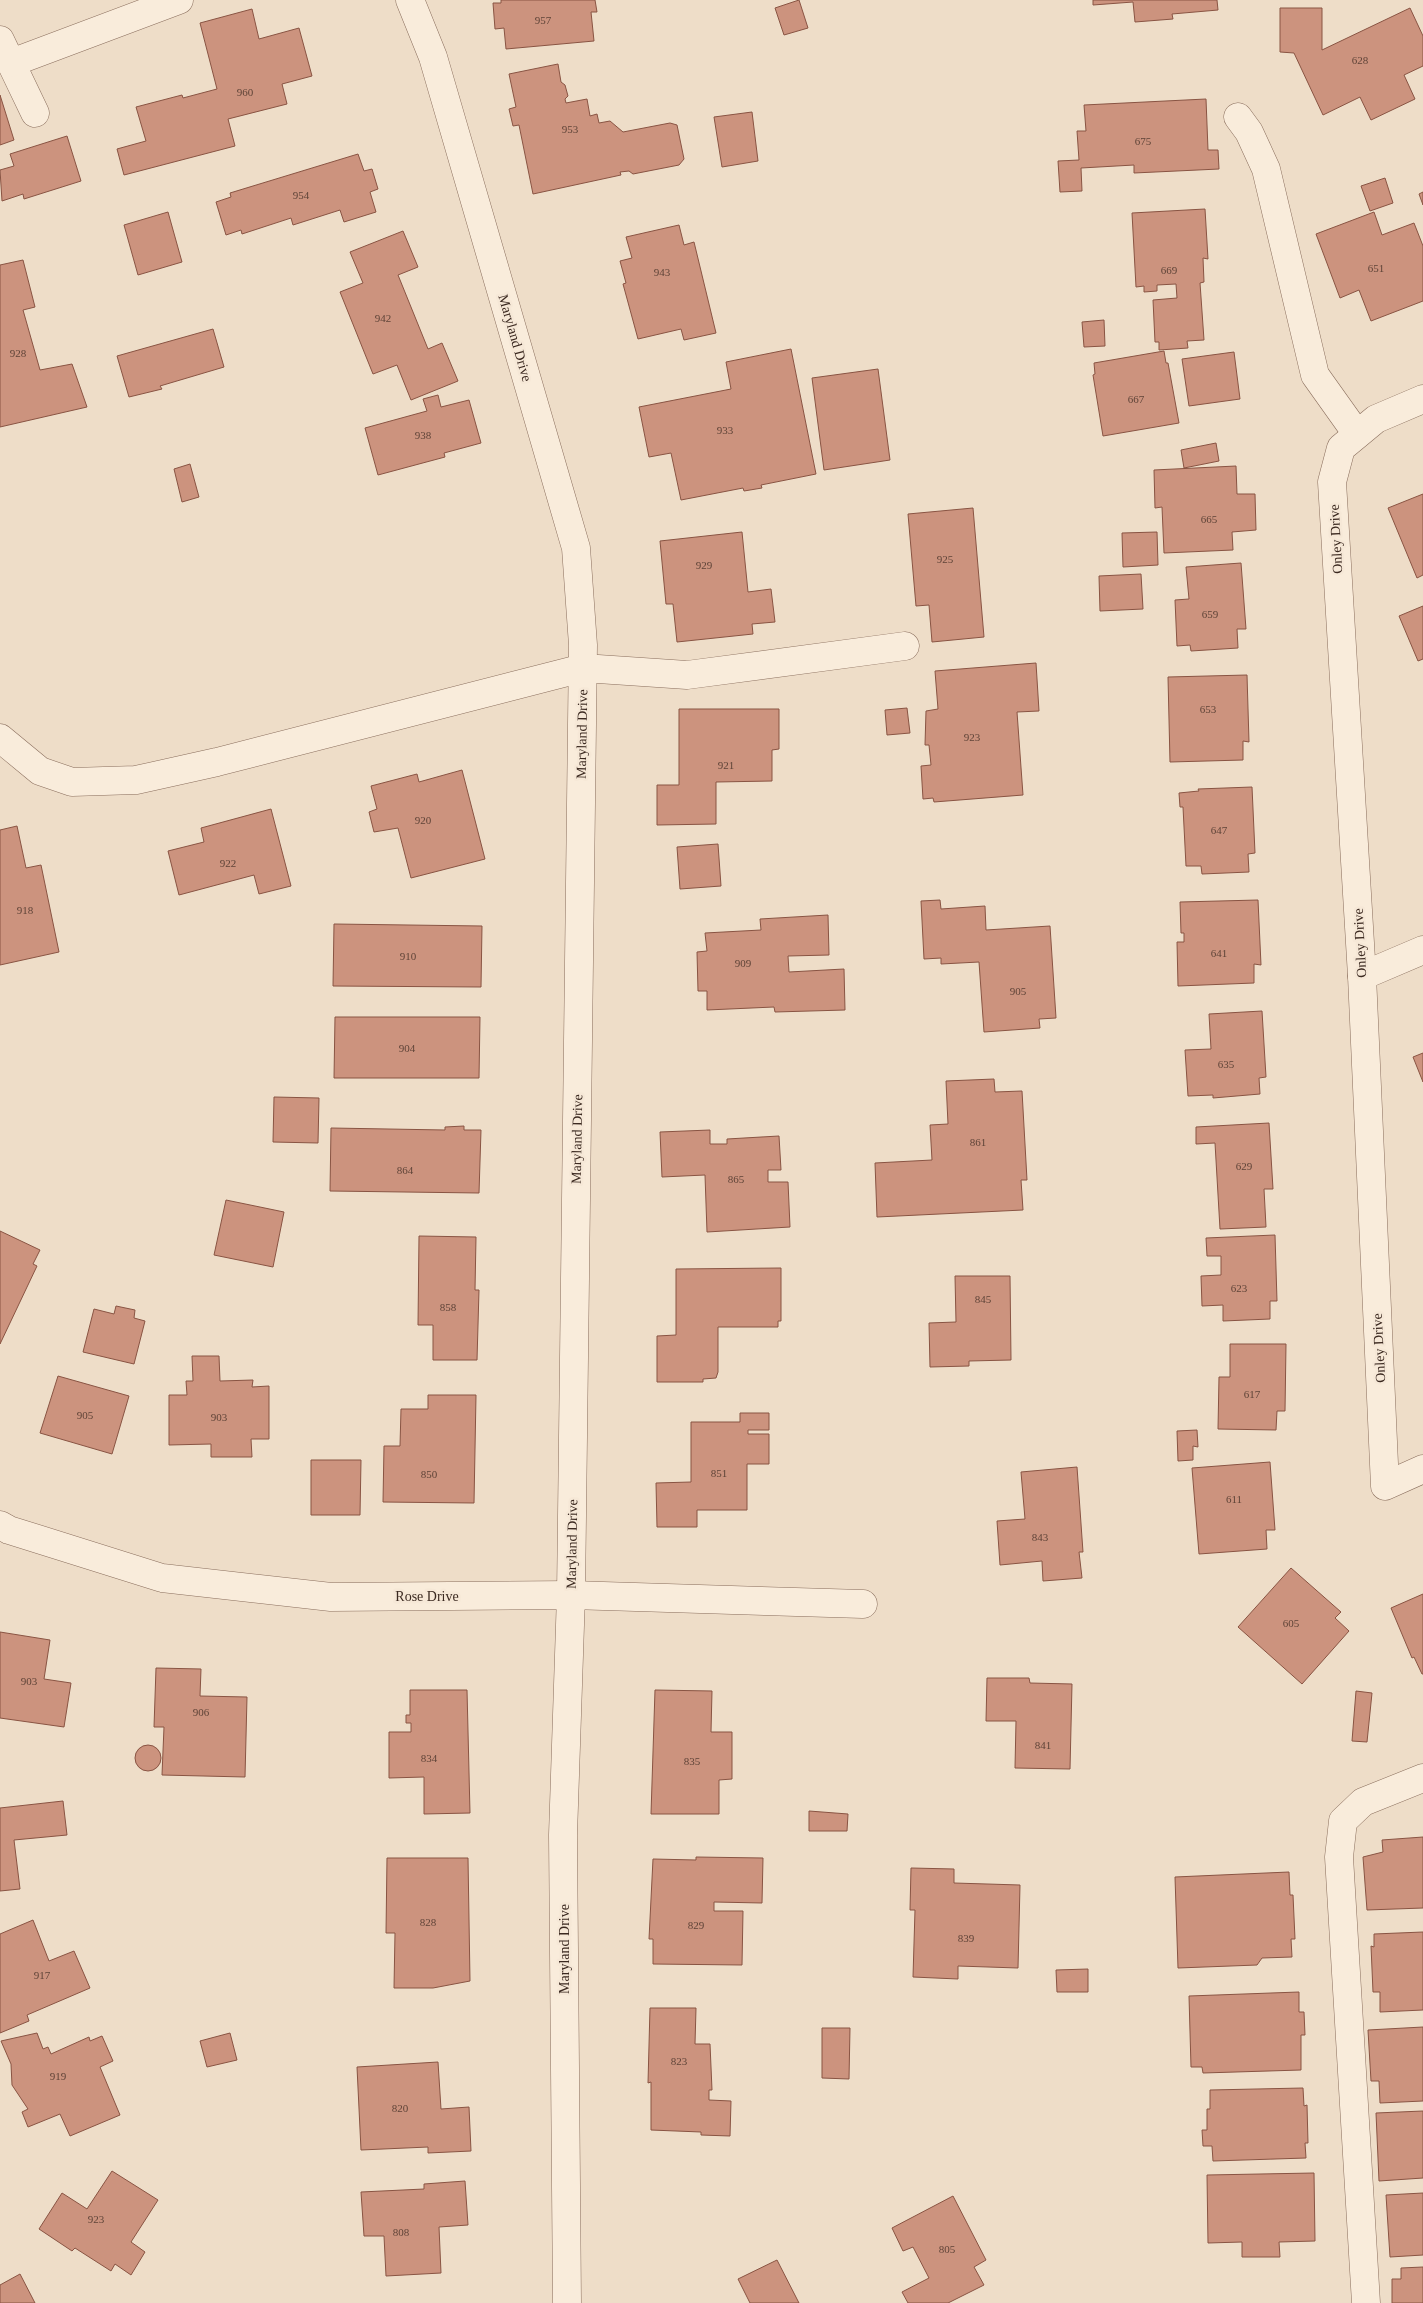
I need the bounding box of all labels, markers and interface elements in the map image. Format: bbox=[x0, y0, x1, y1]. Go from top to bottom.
house number: 957 bbox=[535, 14, 552, 26]
house number: 628 bbox=[1352, 54, 1369, 66]
house number: 960 bbox=[237, 86, 254, 98]
house number: 953 bbox=[562, 123, 579, 135]
house number: 675 bbox=[1135, 135, 1152, 147]
house number: 954 bbox=[293, 189, 310, 201]
house number: 651 bbox=[1368, 262, 1384, 274]
house number: 669 bbox=[1161, 264, 1178, 276]
house number: 943 bbox=[654, 266, 671, 278]
street label: Maryland Drive bbox=[495, 293, 535, 383]
house number: 942 bbox=[375, 312, 391, 324]
house number: 928 bbox=[10, 347, 27, 359]
house number: 667 bbox=[1128, 393, 1145, 405]
house number: 933 bbox=[717, 424, 734, 436]
house number: 938 bbox=[415, 429, 432, 441]
street label: Onley Drive bbox=[1327, 504, 1345, 574]
house number: 665 bbox=[1201, 513, 1218, 525]
house number: 925 bbox=[937, 553, 954, 565]
house number: 929 bbox=[696, 559, 713, 571]
house number: 659 bbox=[1202, 608, 1219, 620]
street label: Maryland Drive bbox=[574, 689, 590, 779]
house number: 653 bbox=[1200, 703, 1217, 715]
house number: 923 bbox=[964, 731, 981, 743]
house number: 921 bbox=[718, 759, 734, 771]
house number: 920 bbox=[415, 814, 432, 826]
house number: 647 bbox=[1211, 824, 1228, 836]
house number: 922 bbox=[220, 857, 236, 869]
house number: 918 bbox=[17, 904, 34, 916]
street label: Onley Drive bbox=[1351, 908, 1369, 978]
house number: 641 bbox=[1211, 947, 1227, 959]
house number: 910 bbox=[400, 950, 417, 962]
house number: 909 bbox=[735, 957, 752, 969]
house number: 905 bbox=[1010, 985, 1027, 997]
house number: 904 bbox=[399, 1042, 416, 1054]
house number: 635 bbox=[1218, 1058, 1235, 1070]
street label: Maryland Drive bbox=[569, 1094, 585, 1184]
house number: 861 bbox=[970, 1136, 986, 1148]
house number: 629 bbox=[1236, 1160, 1253, 1172]
house number: 864 bbox=[397, 1164, 414, 1176]
house number: 865 bbox=[728, 1173, 745, 1185]
house number: 623 bbox=[1231, 1282, 1248, 1294]
house number: 845 bbox=[975, 1293, 992, 1305]
house number: 858 bbox=[440, 1301, 457, 1313]
street label: Onley Drive bbox=[1370, 1313, 1388, 1383]
house number: 617 bbox=[1244, 1388, 1261, 1400]
house number: 905 bbox=[77, 1409, 94, 1421]
house number: 903 bbox=[211, 1411, 228, 1423]
house number: 851 bbox=[711, 1467, 727, 1479]
house number: 850 bbox=[421, 1468, 438, 1480]
house number: 611 bbox=[1226, 1493, 1242, 1505]
street label: Maryland Drive bbox=[564, 1499, 580, 1589]
house number: 843 bbox=[1032, 1531, 1049, 1543]
street label: Rose Drive bbox=[395, 1589, 459, 1604]
house number: 605 bbox=[1283, 1617, 1300, 1629]
house number: 903 bbox=[21, 1675, 38, 1687]
house number: 906 bbox=[193, 1706, 210, 1718]
house number: 841 bbox=[1035, 1739, 1051, 1751]
house number: 834 bbox=[421, 1752, 438, 1764]
house number: 835 bbox=[684, 1755, 701, 1767]
street label: Maryland Drive bbox=[557, 1904, 572, 1994]
house number: 828 bbox=[420, 1916, 437, 1928]
house number: 829 bbox=[688, 1919, 705, 1931]
house number: 839 bbox=[958, 1932, 975, 1944]
house number: 917 bbox=[34, 1969, 51, 1981]
house number: 823 bbox=[671, 2055, 688, 2067]
house number: 919 bbox=[50, 2070, 67, 2082]
house number: 820 bbox=[392, 2102, 409, 2114]
house number: 923 bbox=[88, 2213, 105, 2225]
house number: 808 bbox=[393, 2226, 410, 2238]
house number: 805 bbox=[939, 2243, 956, 2255]

